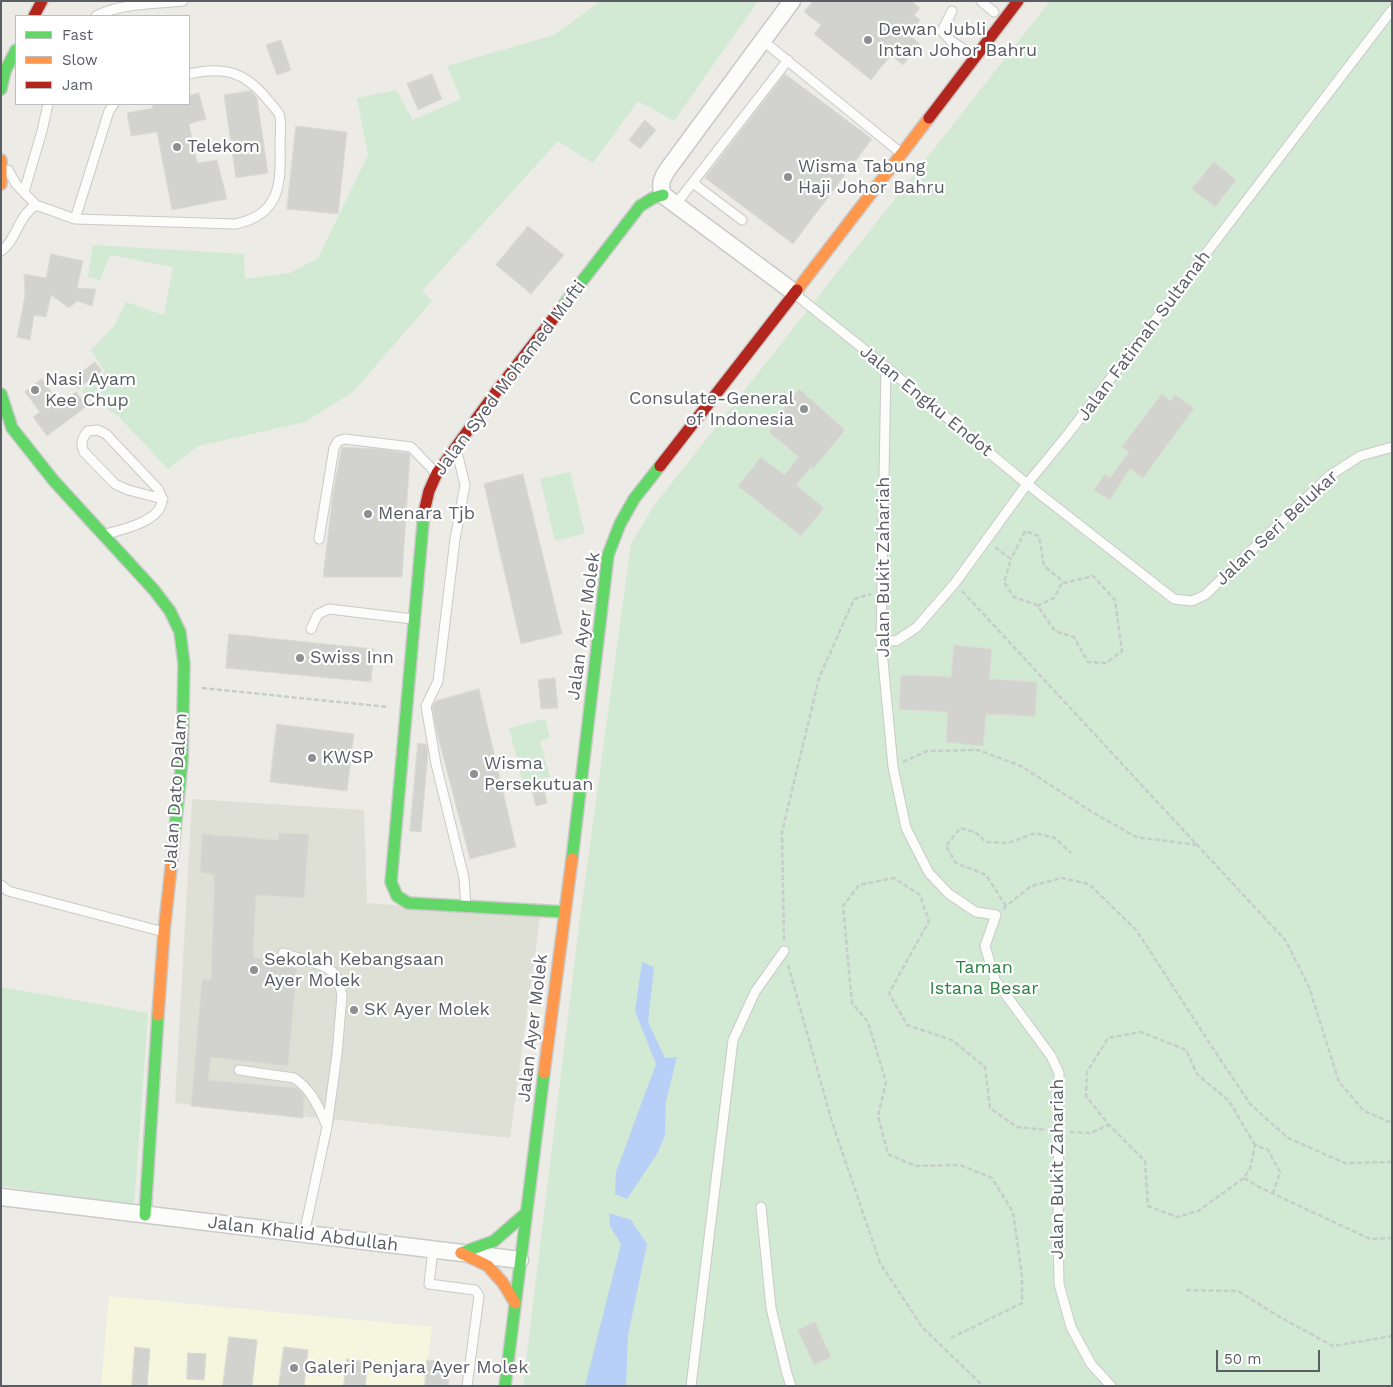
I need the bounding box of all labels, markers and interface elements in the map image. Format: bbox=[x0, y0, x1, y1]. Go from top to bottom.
legend bbox=[15, 15, 190, 105]
place label: Dewan Jubli Intan Johor Bahru bbox=[878, 19, 1037, 62]
text: Fast bbox=[62, 26, 93, 44]
marker: Dewan Jubli Intan Johor Bahru bbox=[862, 34, 874, 46]
text: Slow bbox=[62, 51, 98, 69]
text: Jam bbox=[62, 76, 93, 94]
place label: Telekom bbox=[187, 136, 260, 158]
marker: Telekom bbox=[171, 141, 183, 153]
place label: Wisma Tabung Haji Johor Bahru bbox=[798, 156, 945, 198]
marker: Wisma Tabung Haji Johor Bahru bbox=[782, 171, 794, 183]
street label: Jalan Fatimah Sultanah bbox=[1073, 247, 1215, 425]
street label: Jalan Syed Mohamed Mufti bbox=[430, 276, 590, 480]
street label: Jalan Engku Endot bbox=[855, 341, 997, 461]
place label: Nasi Ayam Kee Chup bbox=[45, 369, 136, 412]
marker: Nasi Ayam Kee Chup bbox=[29, 384, 41, 396]
place label: Consulate-General of Indonesia bbox=[629, 388, 794, 430]
marker: Consulate-General of Indonesia bbox=[798, 403, 810, 415]
street label: Jalan Seri Belukar bbox=[1211, 466, 1343, 590]
street label: Jalan Bukit Zahariah bbox=[873, 477, 895, 657]
place label: Menara Tjb bbox=[378, 503, 475, 525]
marker: Menara Tjb bbox=[362, 508, 374, 520]
street label: Jalan Ayer Molek bbox=[563, 551, 605, 701]
place label: Swiss Inn bbox=[310, 647, 394, 669]
marker: Swiss Inn bbox=[294, 652, 306, 664]
street label: Jalan Dato Dalam bbox=[160, 712, 192, 870]
place label: KWSP bbox=[322, 747, 373, 769]
marker: KWSP bbox=[306, 752, 318, 764]
place label: Wisma Persekutuan bbox=[484, 753, 593, 796]
marker: Wisma Persekutuan bbox=[468, 768, 480, 780]
place label: Sekolah Kebangsaan Ayer Molek bbox=[264, 949, 444, 992]
street label: Jalan Ayer Molek bbox=[513, 953, 553, 1103]
park label: Taman Istana Besar bbox=[929, 957, 1039, 1000]
marker: Sekolah Kebangsaan Ayer Molek bbox=[248, 964, 260, 976]
place label: SK Ayer Molek bbox=[364, 999, 490, 1021]
marker: SK Ayer Molek bbox=[348, 1004, 360, 1016]
street label: Jalan Bukit Zahariah bbox=[1047, 1079, 1069, 1259]
street label: Jalan Khalid Abdullah bbox=[207, 1212, 399, 1256]
scale bar bbox=[1218, 1340, 1322, 1372]
text: 50 m bbox=[1224, 1350, 1261, 1368]
place label: Galeri Penjara Ayer Molek bbox=[304, 1357, 528, 1379]
marker: Galeri Penjara Ayer Molek bbox=[288, 1362, 300, 1374]

